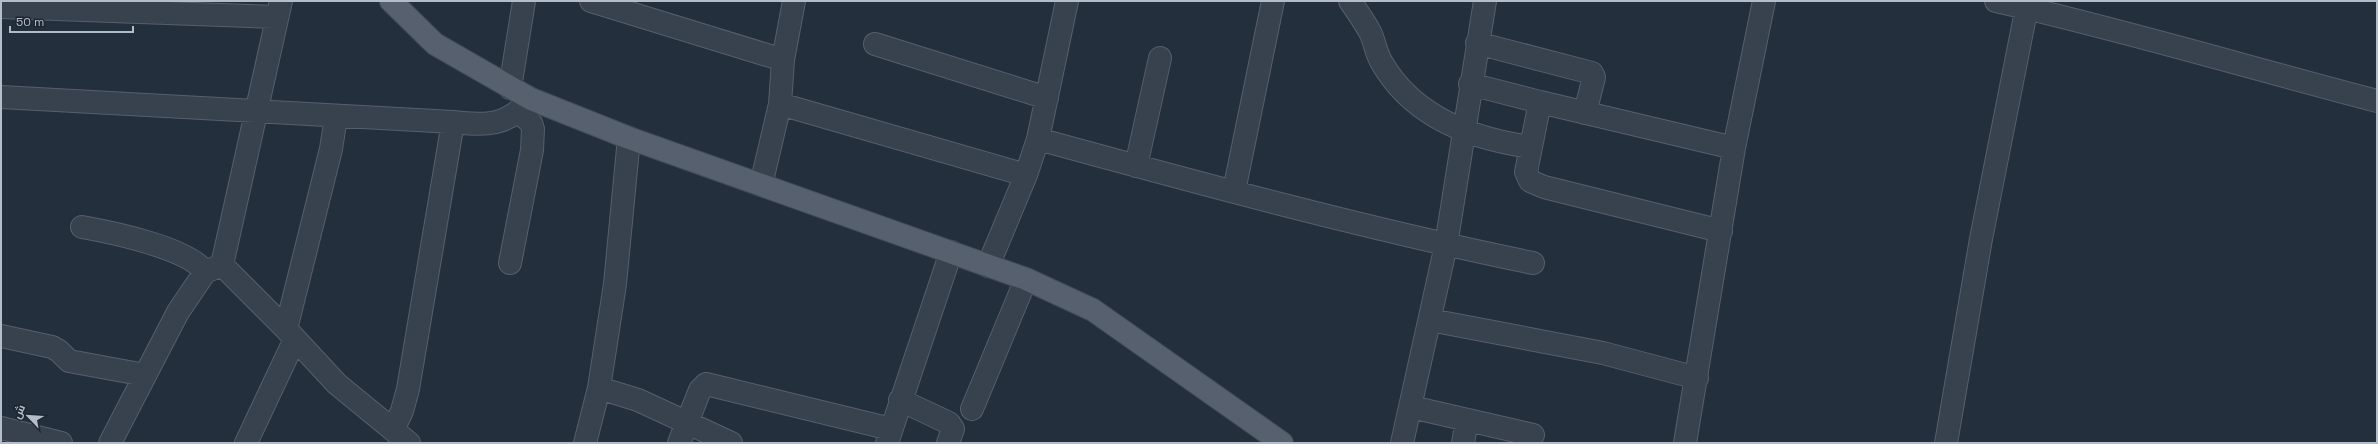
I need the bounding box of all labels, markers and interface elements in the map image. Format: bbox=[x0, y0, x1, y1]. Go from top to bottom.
scale bar bbox=[10, 8, 133, 34]
text: 50 m bbox=[16, 14, 44, 30]
north arrow bbox=[8, 396, 48, 436]
text: ش bbox=[10, 402, 28, 421]

